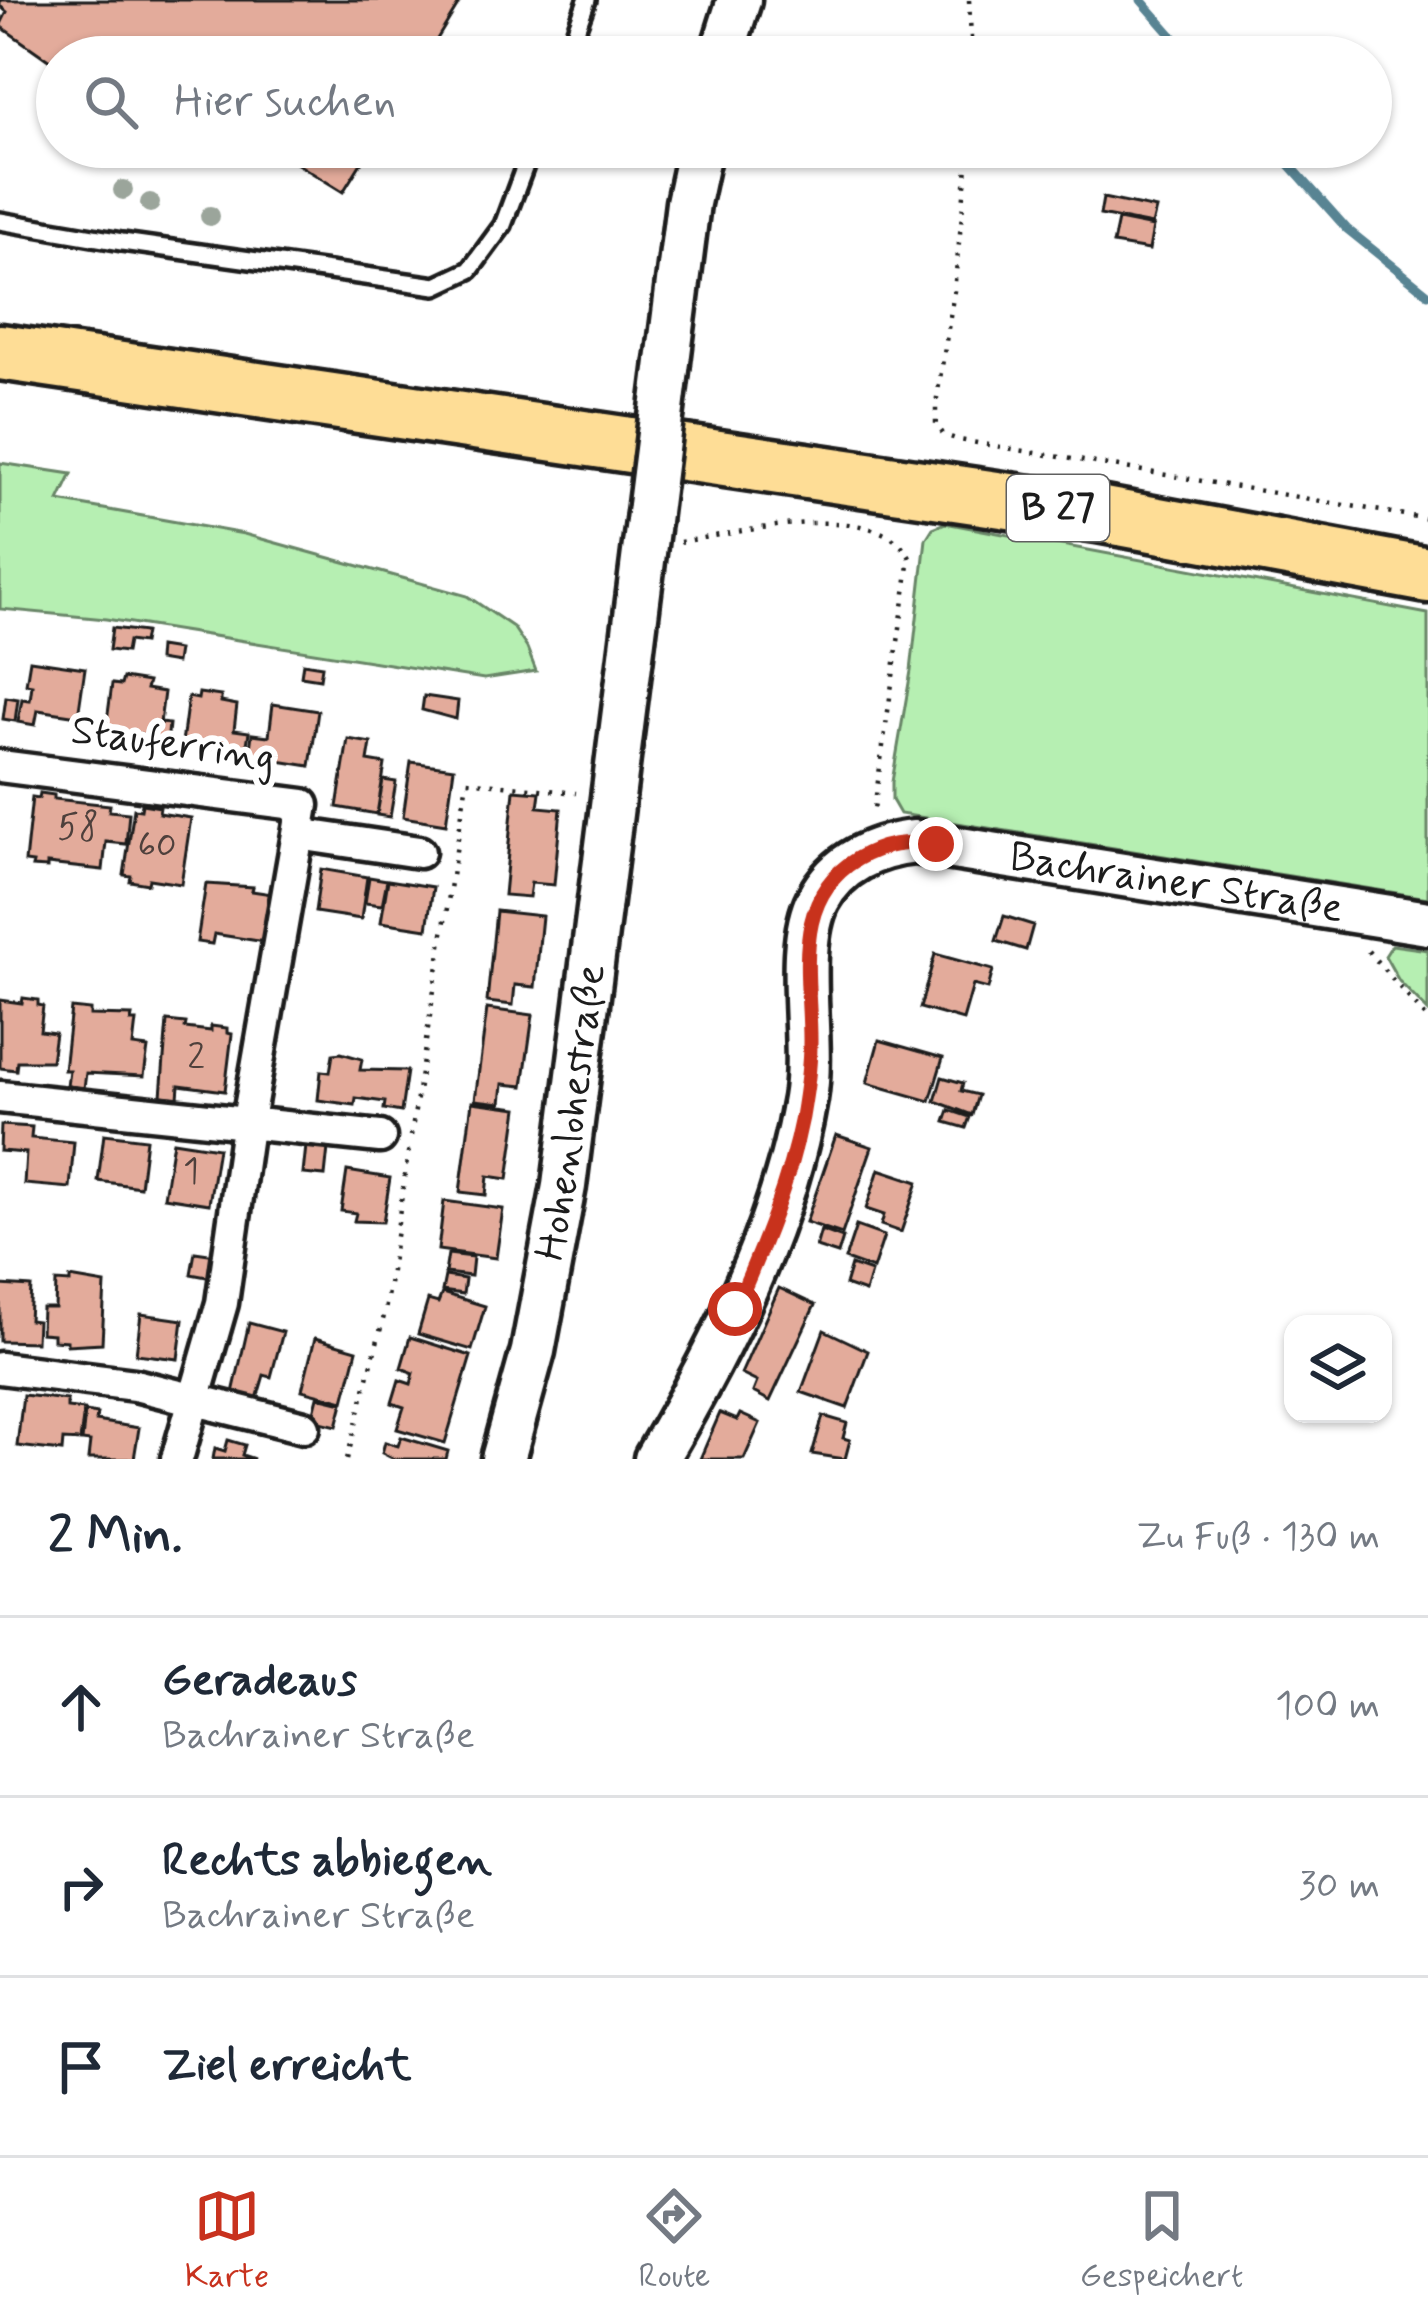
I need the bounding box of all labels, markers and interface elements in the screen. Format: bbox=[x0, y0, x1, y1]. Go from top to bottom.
search box bbox=[36, 36, 1392, 168]
icon: search bbox=[78, 69, 144, 135]
text: Hier suchen bbox=[174, 73, 396, 132]
road number: B 27 bbox=[1007, 475, 1109, 541]
street label: Stauferring bbox=[68, 703, 278, 787]
house number: 58 bbox=[57, 805, 99, 852]
route end bbox=[909, 817, 963, 871]
house number: 60 bbox=[137, 823, 177, 870]
street label: Bachrainer Straße bbox=[1006, 830, 1347, 937]
street label: Hohenlohestraße bbox=[523, 961, 619, 1265]
house number: 2 bbox=[187, 1035, 205, 1082]
house number: 1 bbox=[183, 1149, 199, 1196]
route start bbox=[708, 1282, 762, 1336]
map controls bbox=[1284, 1315, 1392, 1423]
button: layers bbox=[1284, 1315, 1392, 1423]
text: 2 Min. bbox=[48, 1504, 182, 1570]
text: Zu Fuß · 130 m bbox=[1137, 1512, 1380, 1563]
text: Geradeaus bbox=[162, 1652, 357, 1711]
icon: ahead bbox=[48, 1674, 114, 1740]
text: 100 m bbox=[1275, 1681, 1380, 1732]
text: Bachrainer Straße bbox=[162, 1711, 475, 1762]
text: Rechts abbiegen bbox=[162, 1832, 492, 1891]
icon: right bbox=[48, 1854, 114, 1920]
text: 30 m bbox=[1298, 1861, 1380, 1912]
text: Bachrainer Straße bbox=[162, 1891, 475, 1942]
icon: arrive bbox=[48, 2034, 114, 2100]
text: Ziel erreicht bbox=[162, 2037, 412, 2096]
tab: Karte bbox=[185, 2183, 269, 2299]
tab: Route bbox=[638, 2183, 710, 2299]
tab: Gespeichert bbox=[1080, 2183, 1243, 2299]

